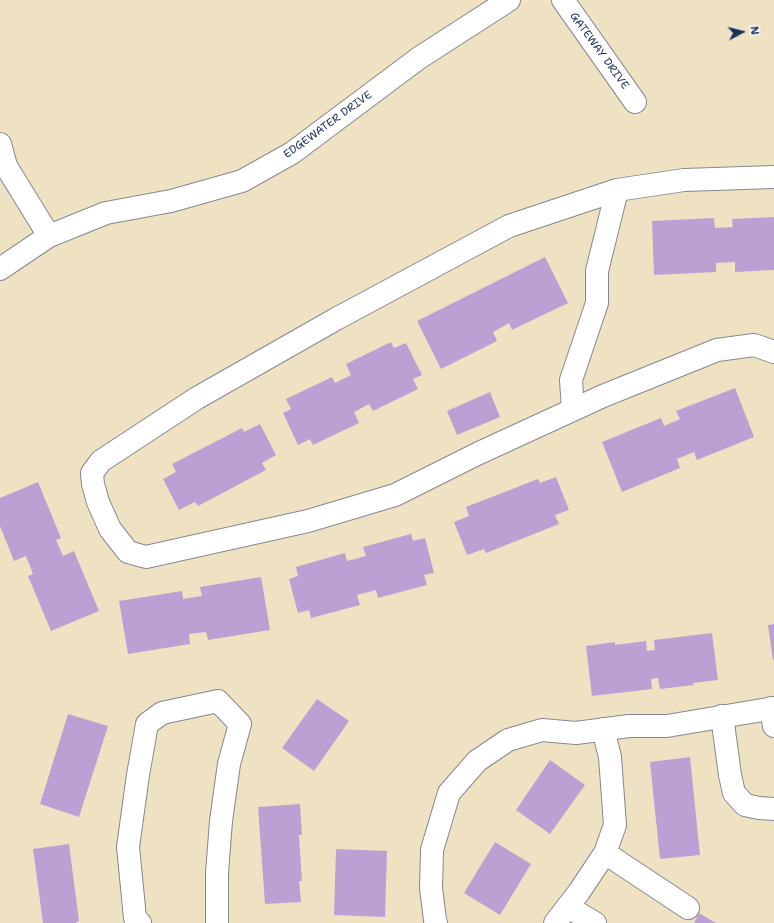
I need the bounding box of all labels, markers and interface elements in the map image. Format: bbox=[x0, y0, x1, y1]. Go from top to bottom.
street label: GATEWAY DRIVE bbox=[567, 10, 631, 92]
north arrow bbox=[722, 12, 762, 52]
text: N bbox=[746, 25, 762, 36]
street label: EDGEWATER DRIVE bbox=[281, 88, 375, 162]

